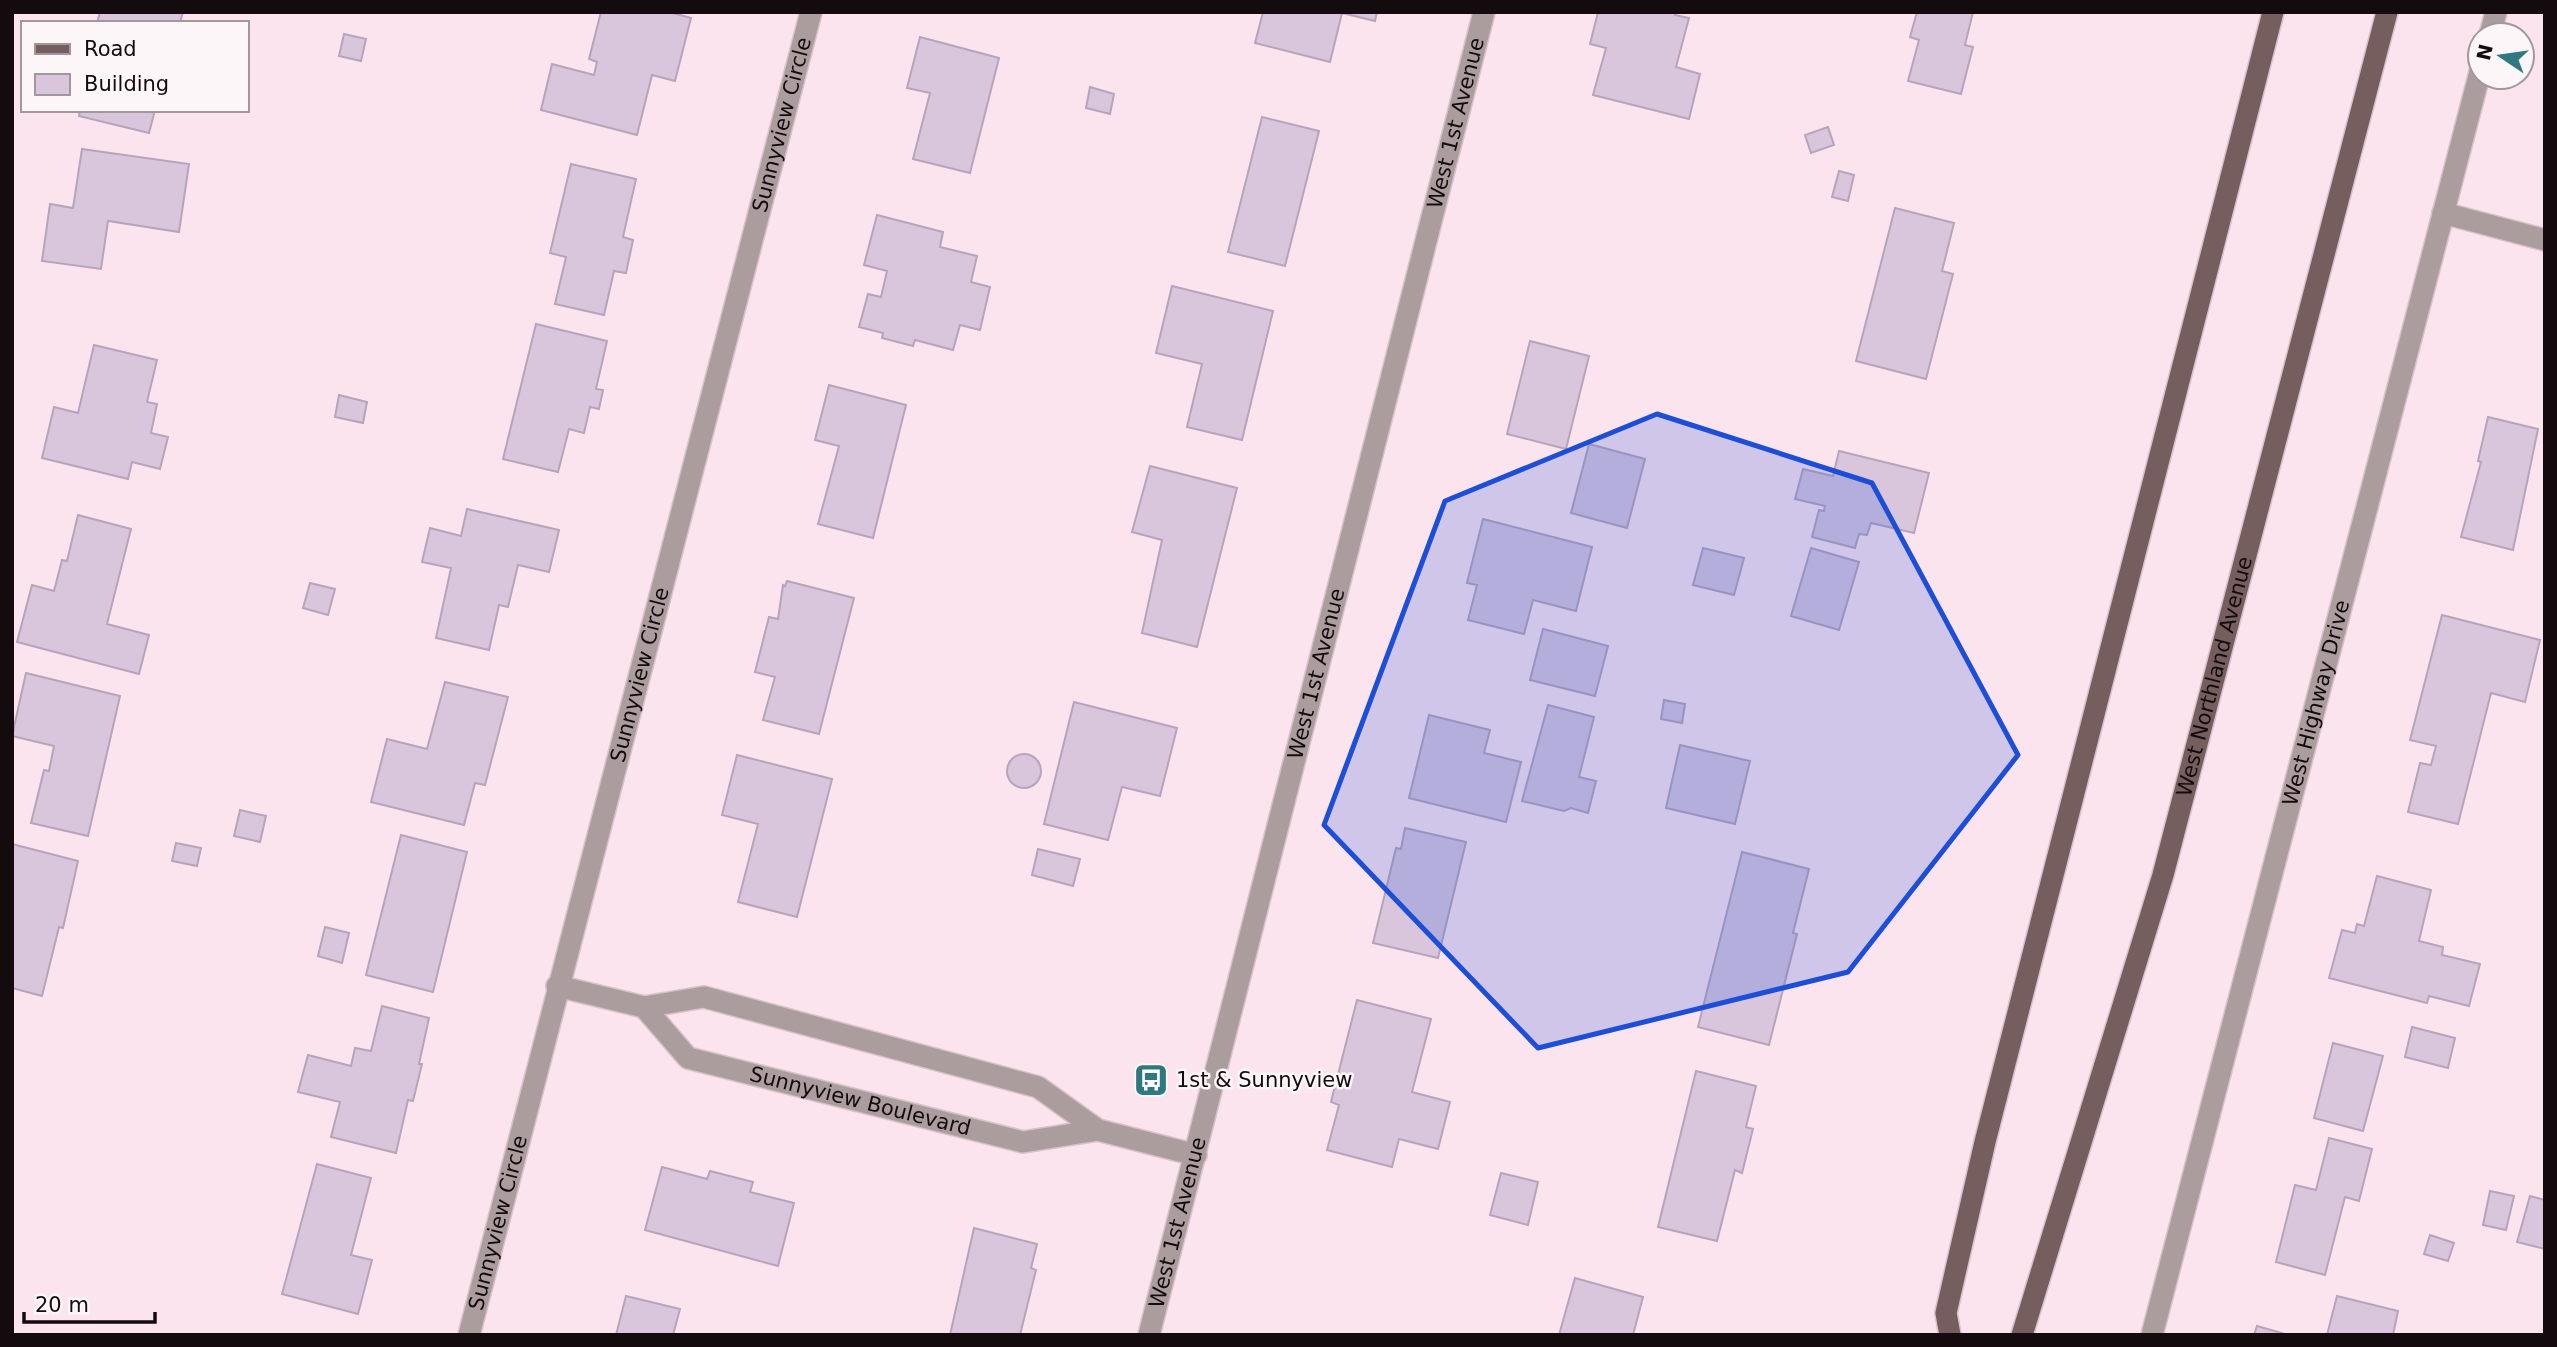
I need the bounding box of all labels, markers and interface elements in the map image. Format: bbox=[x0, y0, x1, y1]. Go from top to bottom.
legend bbox=[21, 21, 248, 112]
north arrow bbox=[2466, 21, 2536, 91]
street label: Sunnyview Circle bbox=[748, 35, 816, 215]
street label: West 1st Avenue bbox=[1423, 35, 1489, 211]
text: Road bbox=[84, 37, 137, 61]
text: N bbox=[2472, 42, 2497, 62]
text: Building bbox=[84, 72, 169, 96]
street label: West Northland Avenue bbox=[2172, 554, 2257, 799]
street label: Sunnyview Circle bbox=[606, 585, 674, 765]
street label: West 1st Avenue bbox=[1283, 586, 1350, 762]
street label: West Highway Drive bbox=[2278, 597, 2354, 809]
bus stop icon: 1st & Sunnyview bbox=[1132, 1061, 1170, 1099]
street label: Sunnyview Boulevard bbox=[747, 1062, 973, 1140]
place label: 1st & Sunnyview bbox=[1176, 1068, 1352, 1092]
street label: Sunnyview Circle bbox=[464, 1133, 532, 1313]
street label: West 1st Avenue bbox=[1144, 1134, 1211, 1311]
scale bar bbox=[24, 1280, 156, 1324]
text: 20 m bbox=[35, 1293, 89, 1317]

